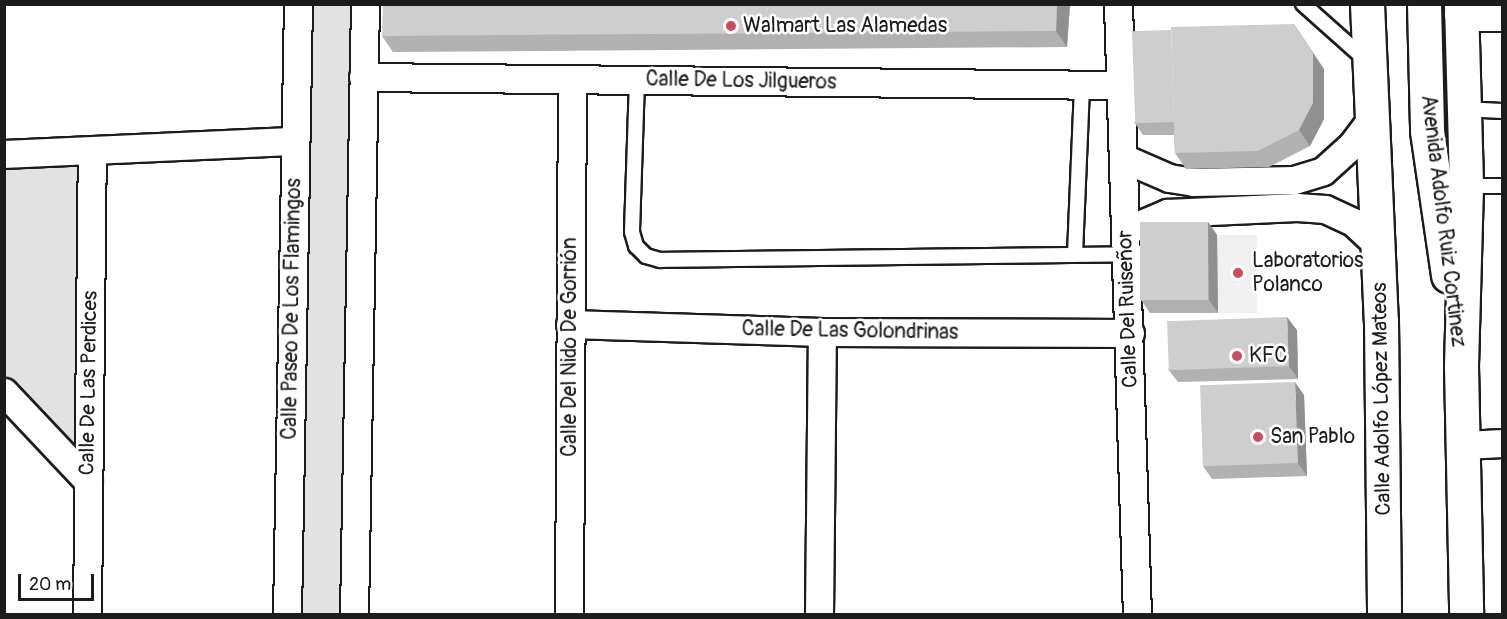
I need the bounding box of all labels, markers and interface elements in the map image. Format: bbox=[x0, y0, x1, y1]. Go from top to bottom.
place label: Walmart Las Alamedas bbox=[743, 13, 947, 39]
marker: Walmart Las Alamedas bbox=[724, 19, 738, 33]
street label: Calle De Los Jilgueros bbox=[645, 67, 837, 95]
street label: Avenida Adolfo Ruiz Cortinez bbox=[1415, 94, 1471, 348]
street label: Calle Paseo De Los Flamingos bbox=[277, 178, 307, 440]
street label: Calle Del Ruiseñor bbox=[1113, 230, 1143, 388]
street label: Calle Del Nido De Gorrión bbox=[557, 237, 583, 457]
place label: Laboratorios Polanco bbox=[1252, 248, 1363, 298]
marker: Laboratorios Polanco bbox=[1229, 264, 1247, 282]
street label: Calle Adolfo López Mateos bbox=[1367, 282, 1397, 516]
street label: Calle De Las Perdices bbox=[75, 290, 103, 476]
street label: Calle De Las Golondrinas bbox=[741, 317, 959, 345]
place label: KFC bbox=[1249, 343, 1287, 369]
marker: KFC bbox=[1230, 349, 1244, 363]
place label: San Pablo bbox=[1270, 424, 1355, 450]
marker: San Pablo bbox=[1251, 430, 1265, 444]
scale bar bbox=[21, 562, 98, 600]
text: 20 m bbox=[29, 573, 71, 596]

